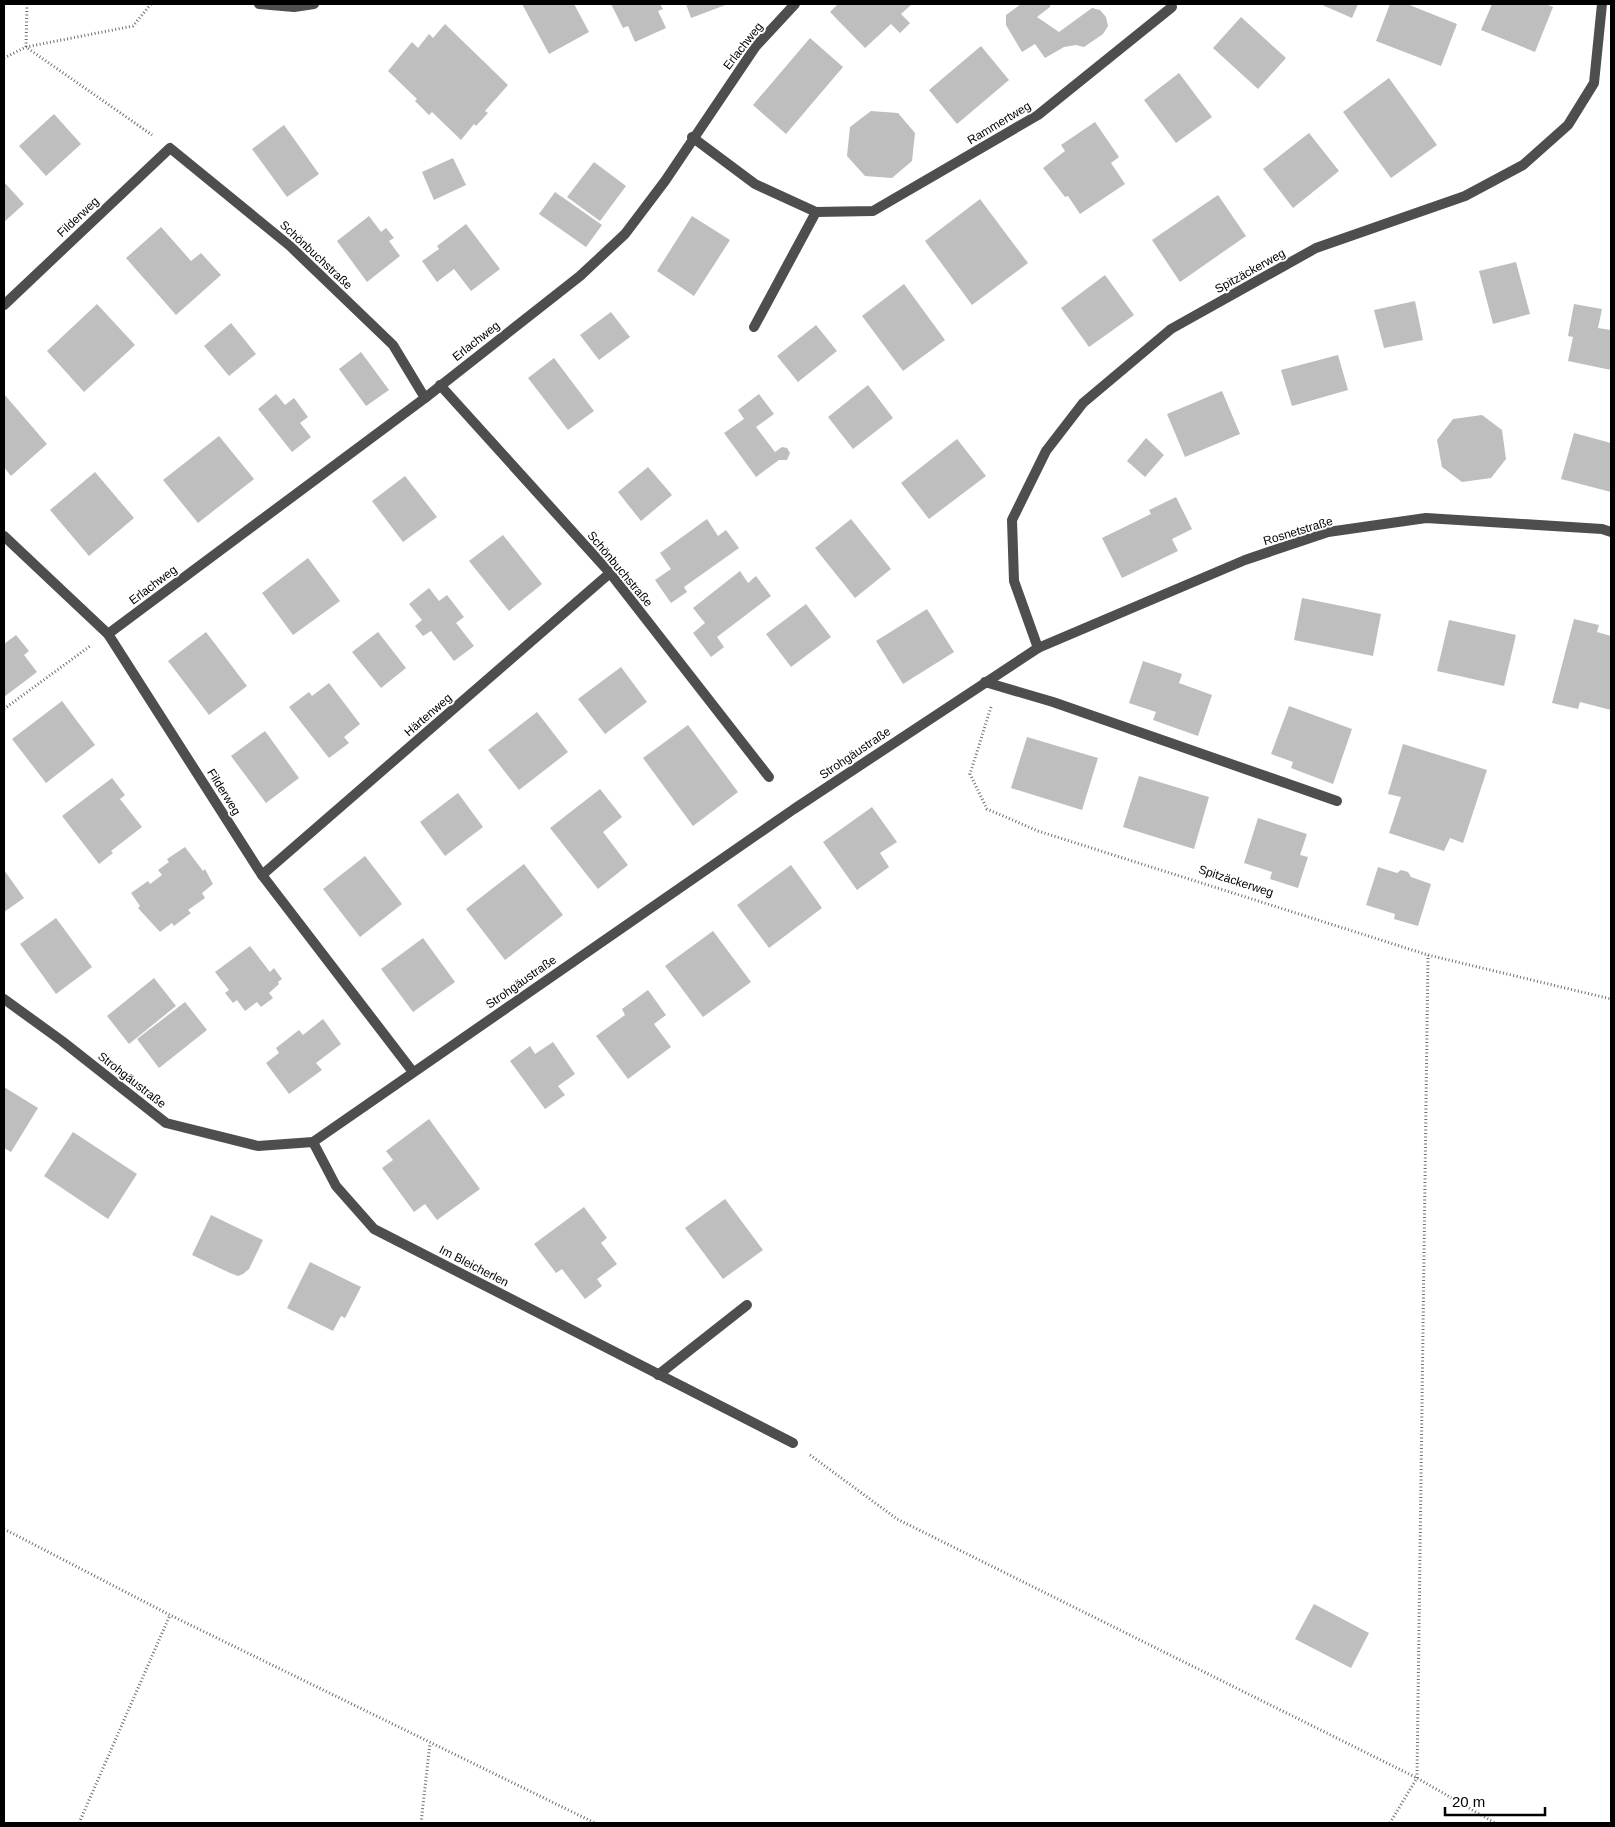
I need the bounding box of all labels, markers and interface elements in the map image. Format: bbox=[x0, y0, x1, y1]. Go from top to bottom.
street label: Erlachweg bbox=[720, 20, 766, 72]
street label: Rammertweg bbox=[965, 99, 1033, 147]
street label: Filderweg bbox=[54, 194, 102, 240]
street label: Schönbuchstraße bbox=[277, 218, 355, 292]
street label: Spitzäckerweg bbox=[1212, 246, 1288, 296]
street label: Erlachweg bbox=[450, 318, 502, 364]
street label: Rosnetstraße bbox=[1262, 514, 1335, 548]
street label: Schönbuchstraße bbox=[584, 528, 656, 610]
street label: Erlachweg bbox=[126, 563, 180, 607]
street label: Härtenweg bbox=[402, 691, 454, 739]
street label: Strohgäustraße bbox=[817, 724, 893, 782]
street label: Filderweg bbox=[204, 766, 244, 818]
street label: Spitzäckerweg bbox=[1197, 862, 1275, 900]
street label: Strohgäustraße bbox=[483, 952, 559, 1011]
street label: Strohgäustraße bbox=[95, 1049, 169, 1111]
street label: Im Bleicherlen bbox=[437, 1243, 511, 1289]
scale bar bbox=[1445, 1784, 1545, 1816]
text: 20 m bbox=[1452, 1793, 1485, 1810]

